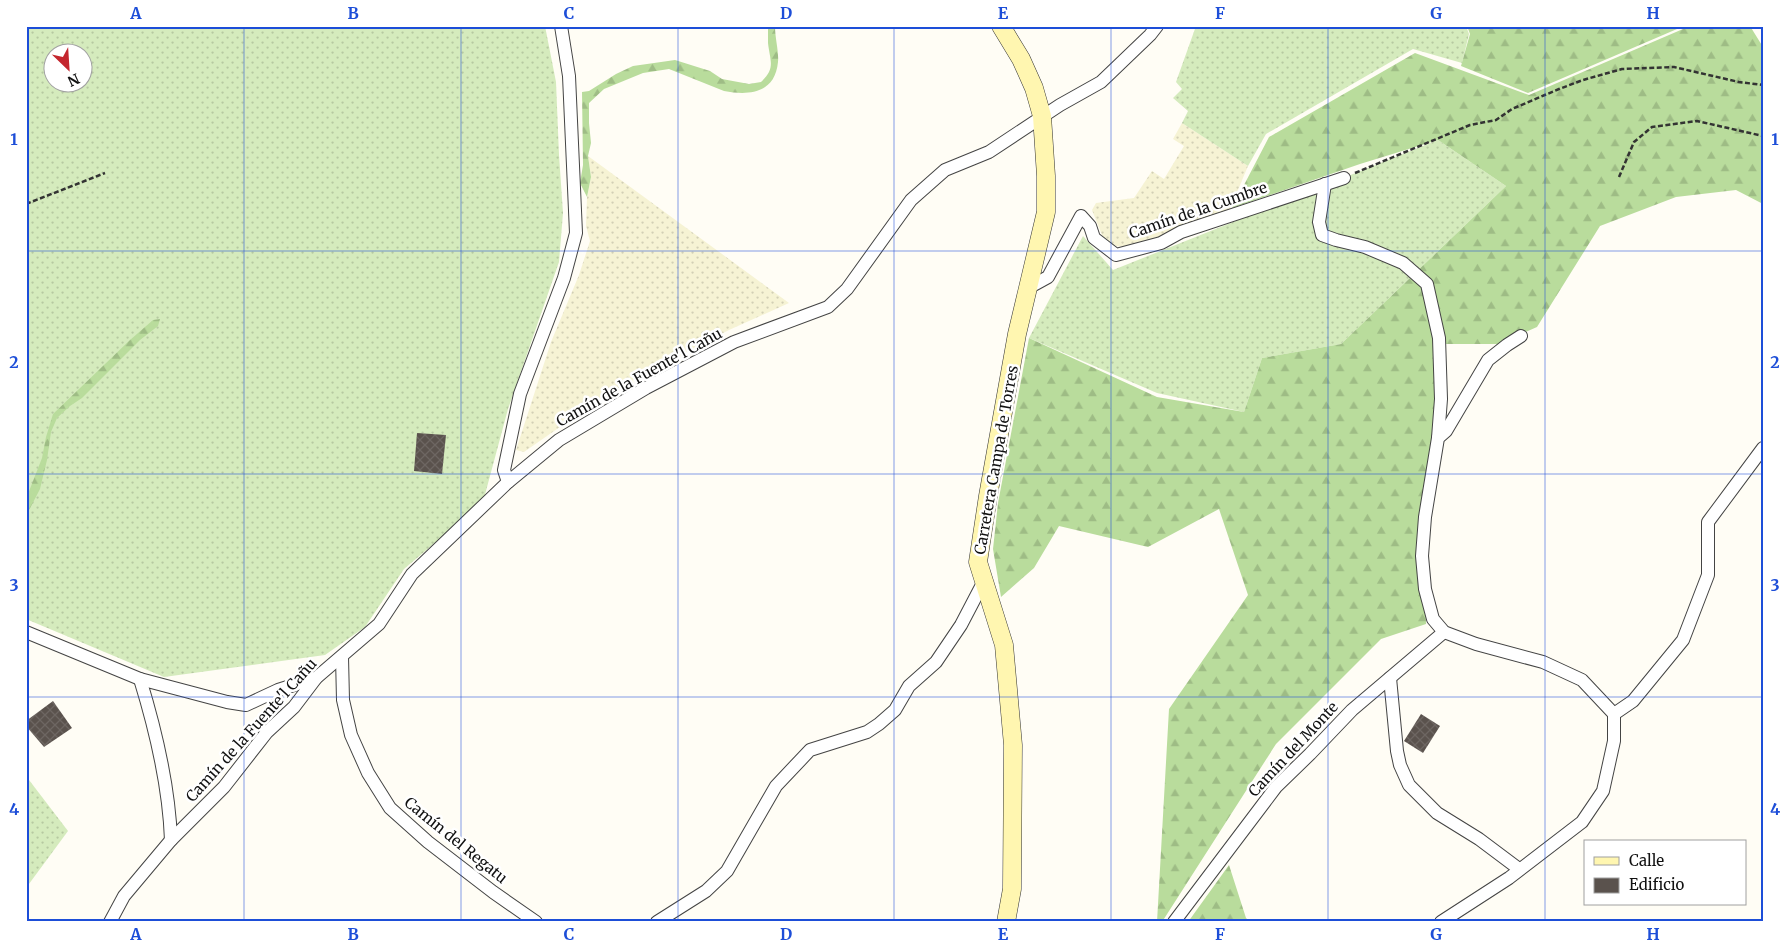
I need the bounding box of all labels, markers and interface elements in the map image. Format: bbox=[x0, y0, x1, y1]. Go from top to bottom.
text: A bbox=[129, 3, 142, 23]
text: B bbox=[347, 3, 359, 23]
text: C bbox=[564, 3, 574, 23]
text: D bbox=[780, 3, 792, 23]
text: E bbox=[998, 3, 1009, 23]
text: F bbox=[1215, 3, 1225, 23]
text: G bbox=[1430, 3, 1442, 23]
text: H bbox=[1646, 3, 1660, 23]
north arrow bbox=[42, 42, 92, 92]
text: N bbox=[65, 69, 82, 90]
text: 1 bbox=[10, 129, 18, 149]
text: 1 bbox=[1771, 129, 1779, 149]
street label: Camín de la Cumbre bbox=[1126, 177, 1270, 243]
street label: Camín de la Fuente'l Cañu bbox=[553, 323, 725, 431]
text: 2 bbox=[9, 352, 19, 372]
text: 2 bbox=[1770, 352, 1780, 372]
street label: Carretera Campa de Torres bbox=[970, 364, 1022, 556]
text: 3 bbox=[9, 575, 19, 595]
text: 3 bbox=[1770, 575, 1780, 595]
street label: Camín de la Fuente'l Cañu bbox=[182, 654, 320, 806]
street label: Camín del Monte bbox=[1244, 697, 1342, 800]
street label: Camín del Regatu bbox=[401, 793, 511, 887]
text: 4 bbox=[9, 799, 19, 819]
text: 4 bbox=[1770, 799, 1780, 819]
legend bbox=[1584, 840, 1746, 906]
text: Calle bbox=[1629, 851, 1664, 870]
text: Edificio bbox=[1629, 875, 1685, 894]
text: A bbox=[129, 924, 142, 944]
text: B bbox=[347, 924, 359, 944]
text: C bbox=[564, 924, 574, 944]
text: D bbox=[780, 924, 792, 944]
text: E bbox=[998, 924, 1009, 944]
text: F bbox=[1215, 924, 1225, 944]
text: G bbox=[1430, 924, 1442, 944]
text: H bbox=[1646, 924, 1660, 944]

